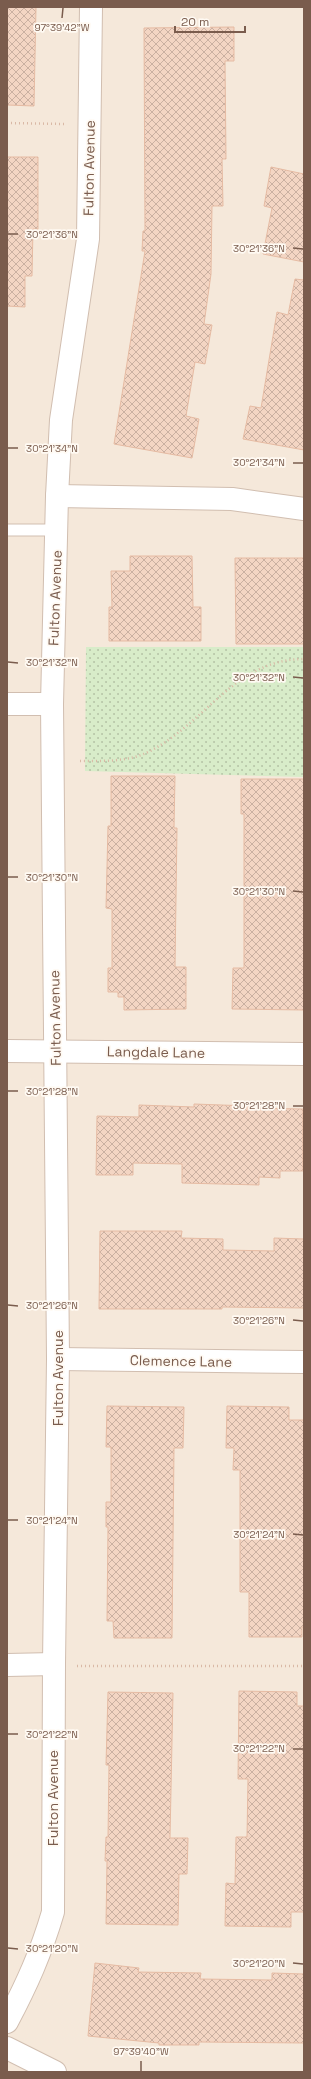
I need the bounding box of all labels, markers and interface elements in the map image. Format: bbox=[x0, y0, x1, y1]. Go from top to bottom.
scale bar bbox=[175, 8, 245, 34]
text: 20 m bbox=[181, 14, 209, 30]
text: 97°39'42"W bbox=[35, 21, 90, 34]
street label: Fulton Avenue bbox=[79, 120, 99, 216]
text: 30°21'36"N bbox=[26, 228, 78, 241]
text: 30°21'36"N bbox=[233, 242, 285, 255]
text: 30°21'34"N bbox=[26, 442, 78, 455]
text: 30°21'34"N bbox=[233, 456, 285, 469]
street label: Fulton Avenue bbox=[44, 550, 66, 646]
text: 30°21'32"N bbox=[26, 656, 78, 669]
text: 30°21'32"N bbox=[233, 671, 285, 684]
text: 30°21'30"N bbox=[26, 871, 78, 884]
text: 30°21'30"N bbox=[233, 885, 285, 898]
street label: Fulton Avenue bbox=[45, 970, 65, 1066]
street label: Langdale Lane bbox=[107, 1042, 205, 1062]
text: 30°21'28"N bbox=[26, 1085, 78, 1098]
text: 30°21'28"N bbox=[233, 1099, 285, 1112]
text: 30°21'26"N bbox=[26, 1299, 78, 1312]
text: 30°21'26"N bbox=[233, 1314, 285, 1327]
street label: Fulton Avenue bbox=[49, 1330, 67, 1426]
street label: Clemence Lane bbox=[130, 1351, 232, 1371]
text: 30°21'24"N bbox=[26, 1514, 78, 1527]
text: 30°21'24"N bbox=[233, 1528, 285, 1541]
text: 30°21'22"N bbox=[26, 1728, 78, 1741]
text: 30°21'22"N bbox=[233, 1742, 285, 1755]
street label: Fulton Avenue bbox=[44, 1750, 62, 1846]
text: 30°21'20"N bbox=[26, 1942, 78, 1955]
text: 30°21'20"N bbox=[233, 1957, 285, 1970]
text: 97°39'40"W bbox=[113, 2045, 169, 2058]

